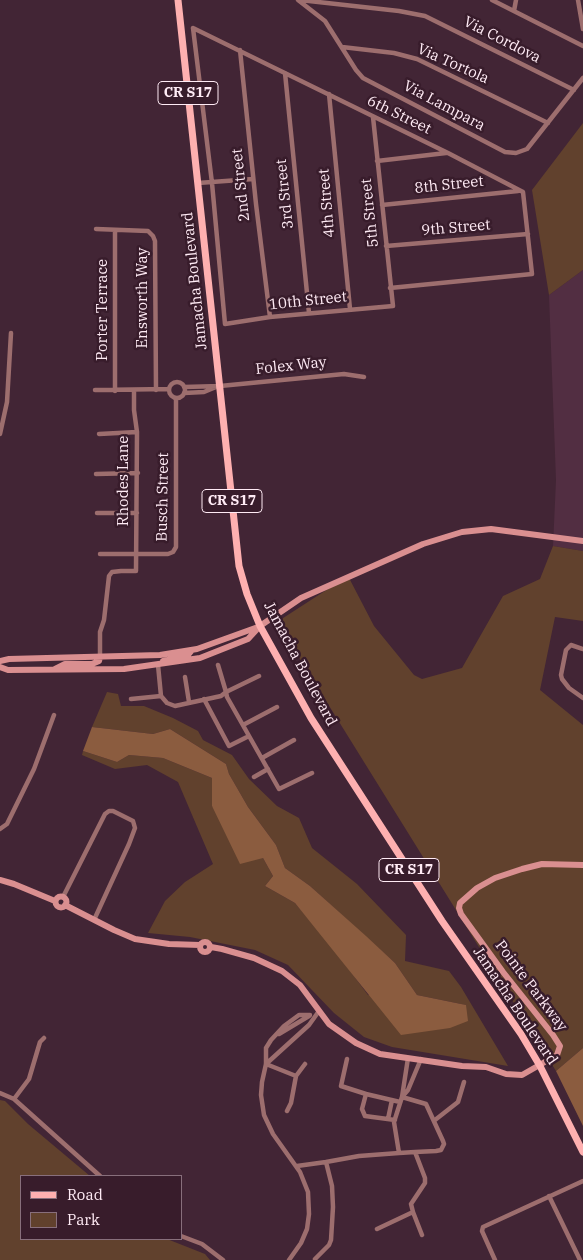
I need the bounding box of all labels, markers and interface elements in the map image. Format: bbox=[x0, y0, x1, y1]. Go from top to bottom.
street label: Via Cordova bbox=[460, 13, 544, 67]
street label: Via Tortola bbox=[414, 40, 492, 88]
street label: Via Lampara bbox=[400, 77, 488, 135]
road number: CR S17 bbox=[158, 82, 218, 105]
street label: 6th Street bbox=[364, 92, 434, 138]
street label: 2nd Street bbox=[228, 148, 254, 222]
street label: 3rd Street bbox=[272, 158, 298, 230]
street label: 4th Street bbox=[315, 168, 339, 238]
street label: 8th Street bbox=[414, 172, 484, 198]
street label: 5th Street bbox=[357, 178, 383, 248]
street label: Jamacha Boulevard bbox=[179, 211, 211, 351]
street label: 9th Street bbox=[421, 216, 491, 240]
street label: Ensworth Way bbox=[134, 247, 152, 349]
street label: Porter Terrace bbox=[94, 259, 112, 361]
street label: 10th Street bbox=[268, 288, 348, 314]
street label: Folex Way bbox=[255, 353, 327, 379]
street label: Rhodes Lane bbox=[115, 436, 133, 526]
street label: Busch Street bbox=[153, 452, 173, 542]
road number: CR S17 bbox=[202, 490, 262, 512]
street label: Jamacha Boulevard bbox=[260, 599, 340, 729]
road number: CR S17 bbox=[379, 858, 439, 882]
street label: Pointe Parkway bbox=[491, 937, 571, 1035]
street label: Jamacha Boulevard bbox=[469, 944, 561, 1068]
legend bbox=[20, 1175, 182, 1240]
text: Road bbox=[67, 1185, 103, 1204]
text: Park bbox=[67, 1210, 100, 1229]

